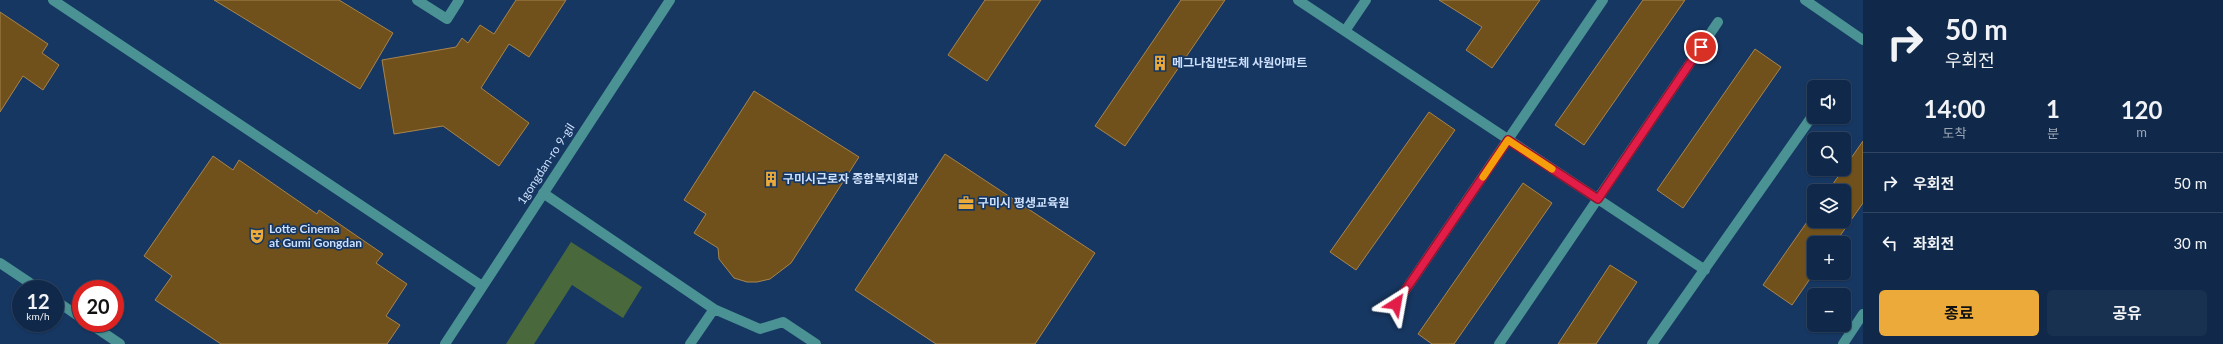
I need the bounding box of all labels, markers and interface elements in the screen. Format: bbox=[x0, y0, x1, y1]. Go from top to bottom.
text: 50 m bbox=[1945, 12, 2008, 46]
icon: right bbox=[1879, 16, 1931, 68]
pin bbox=[1684, 30, 1718, 64]
icon: arrive bbox=[1690, 36, 1712, 58]
text: 우회전 bbox=[1945, 49, 1995, 71]
building icon: 메그나칩반도체 사원아파트 bbox=[1151, 54, 1169, 72]
place label: 메그나칩반도체 사원아파트 bbox=[1172, 55, 1307, 70]
map controls bbox=[1807, 80, 1851, 332]
button: sound bbox=[1807, 80, 1851, 124]
text: 14:00 bbox=[1924, 94, 1985, 123]
text: 1 bbox=[2046, 94, 2060, 123]
text: 120 bbox=[2121, 95, 2162, 124]
street label: 1gongdan-ro 9-gil bbox=[514, 120, 577, 207]
text: m bbox=[2136, 124, 2147, 140]
text: 도착 bbox=[1943, 125, 1967, 141]
text: 분 bbox=[2047, 125, 2059, 141]
button: search bbox=[1807, 132, 1851, 176]
building icon: 구미시근로자 종합복지회관 bbox=[762, 170, 780, 188]
place label: 구미시근로자 종합복지회관 bbox=[783, 171, 918, 186]
icon: right bbox=[1879, 172, 1901, 194]
text: 우회전 bbox=[1913, 174, 1954, 192]
text: 50 m bbox=[2173, 174, 2207, 192]
button: layers bbox=[1807, 184, 1851, 228]
office icon: 구미시 평생교육원 bbox=[957, 194, 975, 212]
place label: 구미시 평생교육원 bbox=[978, 195, 1069, 210]
place label: Lotte Cinema at Gumi Gongdan bbox=[269, 221, 362, 250]
theatre icon: Lotte Cinema at Gumi Gongdan bbox=[248, 227, 266, 245]
icon: left bbox=[1879, 232, 1901, 254]
text: 좌회전 bbox=[1913, 234, 1954, 252]
text: 30 m bbox=[2173, 234, 2207, 252]
button: + bbox=[1807, 236, 1851, 280]
speed limit sign: 20 bbox=[72, 280, 124, 332]
position arrow bbox=[1375, 283, 1417, 325]
button: − bbox=[1807, 288, 1851, 332]
text: 12 bbox=[26, 289, 50, 313]
button: 종료 bbox=[1879, 290, 2039, 336]
button: 공유 bbox=[2047, 290, 2207, 336]
text: km/h bbox=[26, 310, 50, 322]

